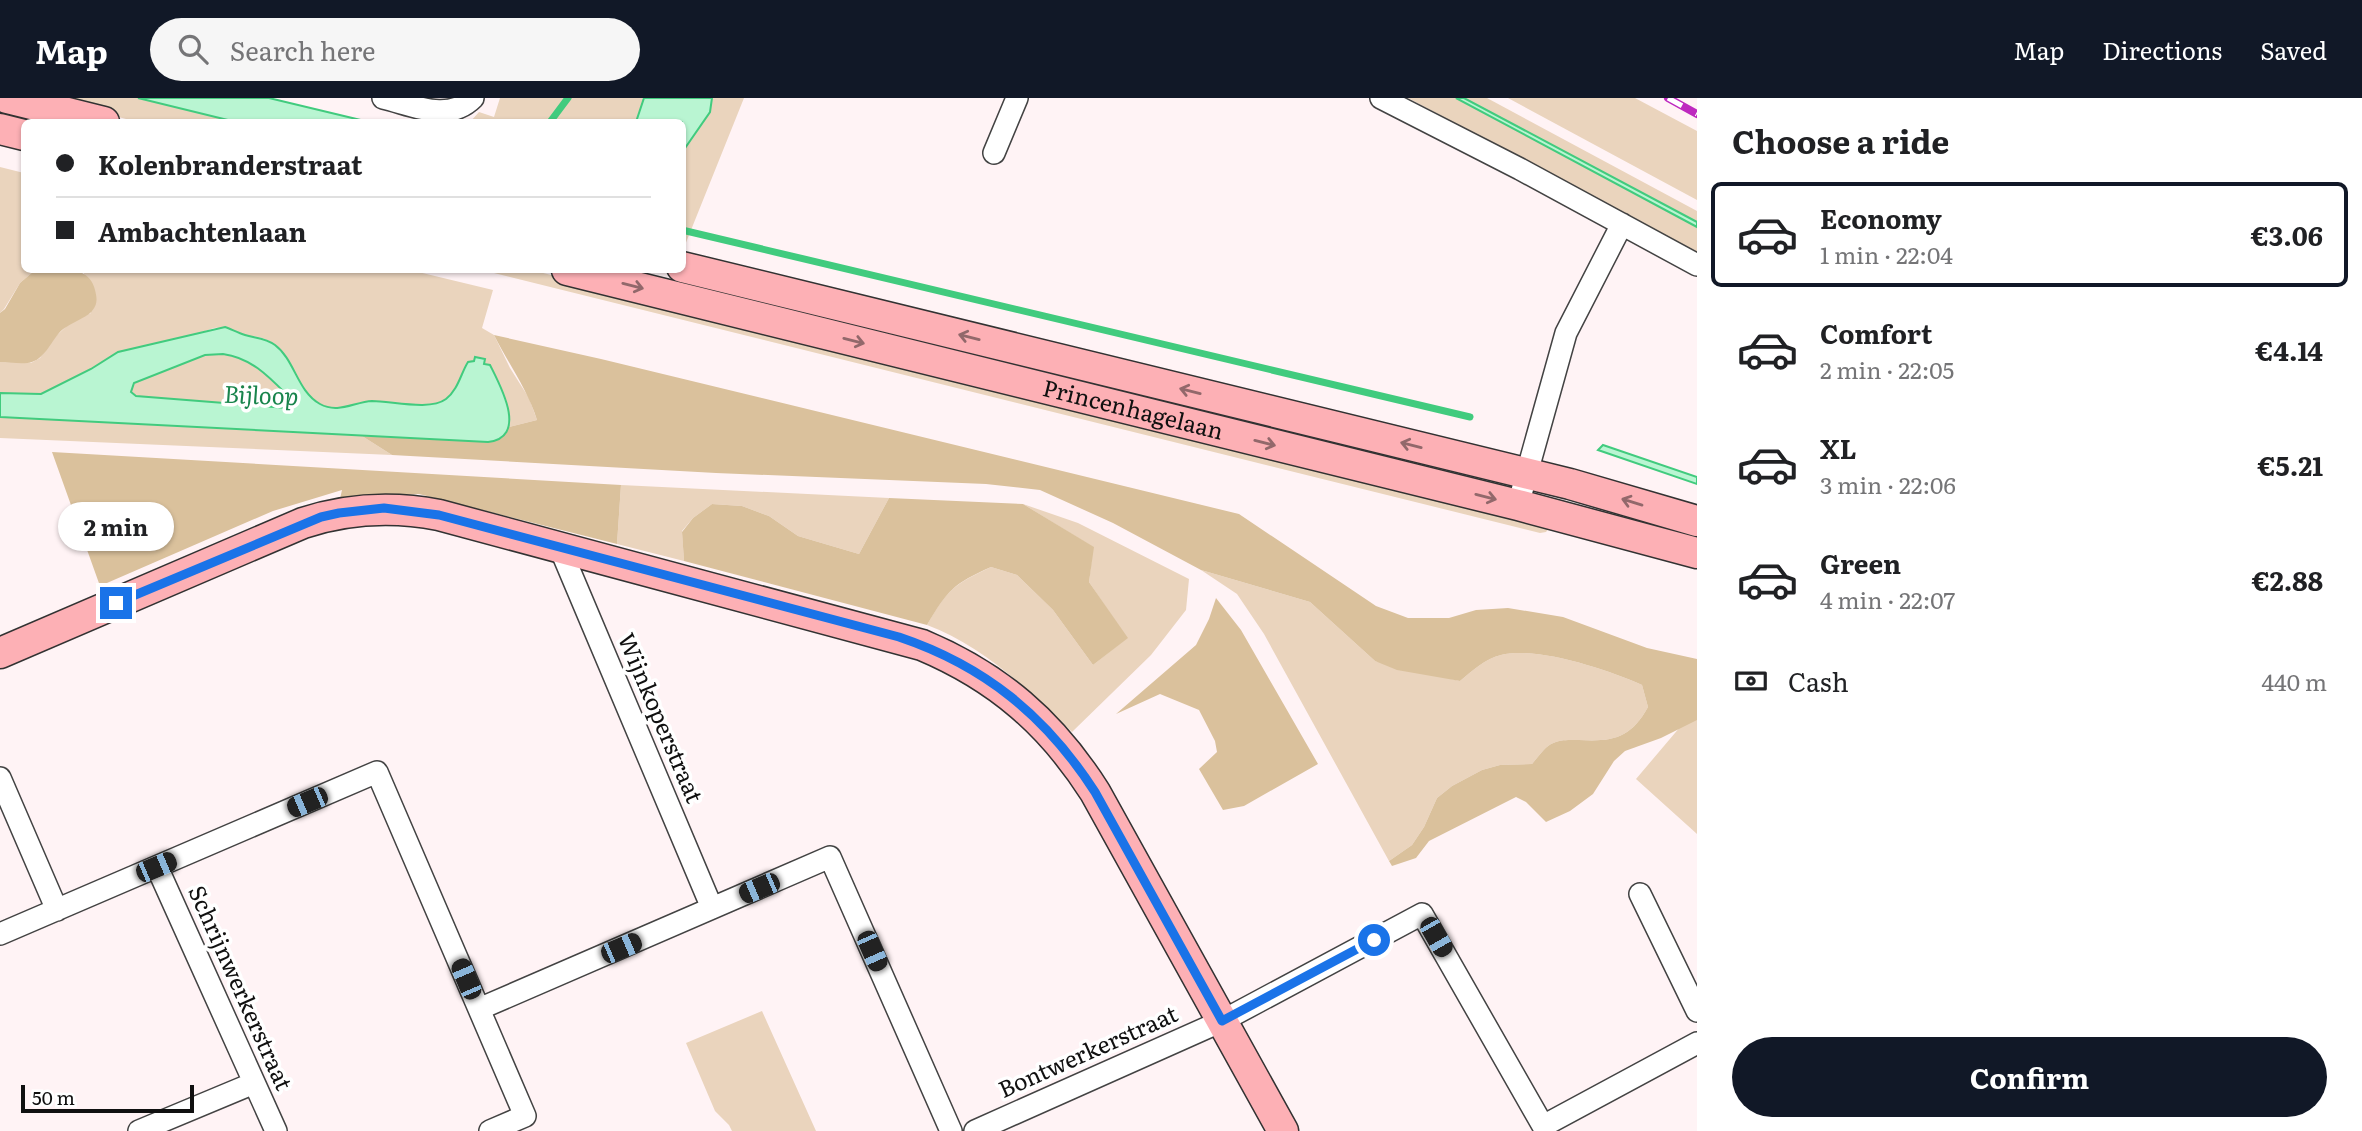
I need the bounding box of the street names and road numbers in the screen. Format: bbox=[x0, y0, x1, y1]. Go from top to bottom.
street label: Princenhagelaan bbox=[1040, 369, 1227, 447]
street label: Wijnkoperstraat bbox=[611, 627, 713, 808]
street label: Schrijnwerkerstraat bbox=[181, 879, 303, 1096]
street label: Bontwerkerstraat bbox=[992, 995, 1183, 1105]

